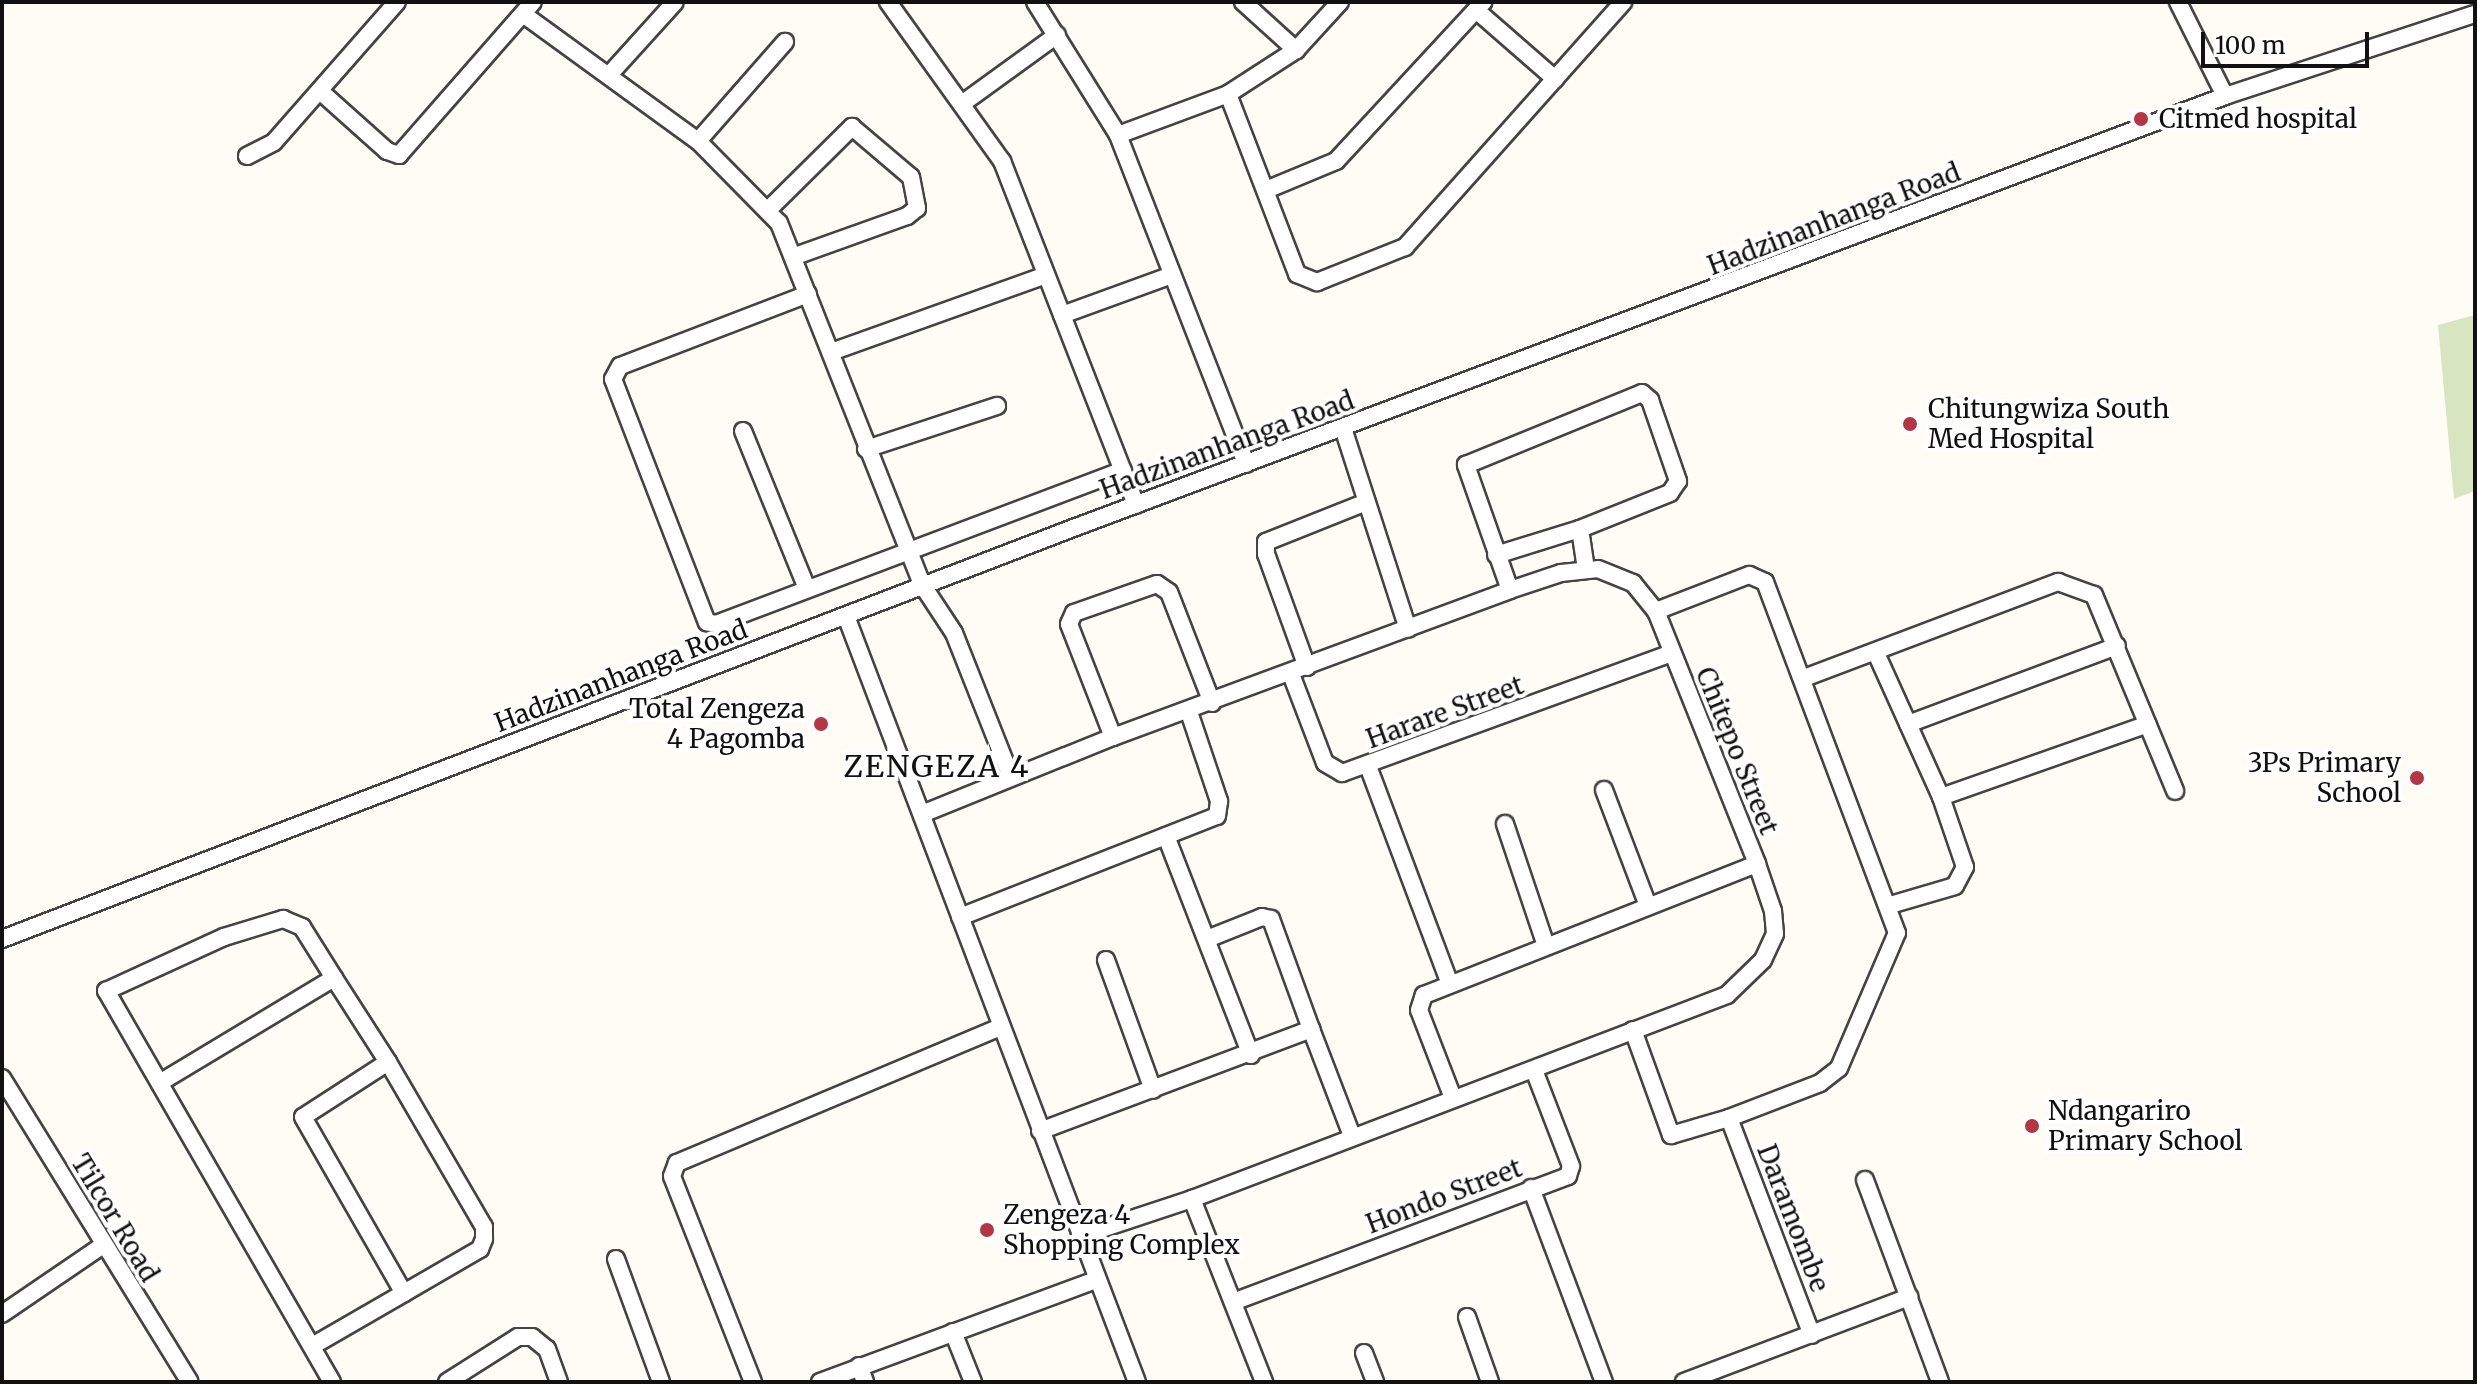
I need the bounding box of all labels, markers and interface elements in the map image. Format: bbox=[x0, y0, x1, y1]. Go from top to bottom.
scale bar bbox=[2205, 16, 2373, 66]
text: 100 m bbox=[2215, 30, 2285, 61]
place label: Citmed hospital bbox=[2159, 103, 2357, 135]
marker: Citmed hospital bbox=[2130, 108, 2152, 130]
street label: Hadzinanhanga Road bbox=[1703, 156, 1965, 282]
street label: Hadzinanhanga Road bbox=[1096, 384, 1358, 506]
place label: Chitungwiza South Med Hospital bbox=[1928, 393, 2169, 454]
marker: Chitungwiza South Med Hospital bbox=[1899, 413, 1921, 435]
street label: Hadzinanhanga Road bbox=[490, 613, 752, 739]
street label: Chitepo Street bbox=[1689, 663, 1785, 839]
street label: Harare Street bbox=[1362, 669, 1528, 755]
place label: Total Zengeza 4 Pagomba bbox=[629, 693, 805, 754]
marker: Total Zengeza 4 Pagomba bbox=[812, 715, 830, 733]
place label: 3Ps Primary School bbox=[2248, 747, 2401, 808]
district label: ZENGEZA 4 bbox=[843, 748, 1031, 784]
marker: 3Ps Primary School bbox=[2408, 769, 2426, 787]
place label: Ndangariro Primary School bbox=[2048, 1095, 2243, 1156]
marker: Ndangariro Primary School bbox=[2023, 1117, 2041, 1135]
street label: Daramombe bbox=[1751, 1140, 1835, 1296]
street label: Tilcor Road bbox=[65, 1148, 165, 1288]
street label: Hondo Street bbox=[1362, 1152, 1526, 1240]
place label: Zengeza 4 Shopping Complex bbox=[1003, 1199, 1240, 1260]
marker: Zengeza 4 Shopping Complex bbox=[978, 1221, 996, 1239]

